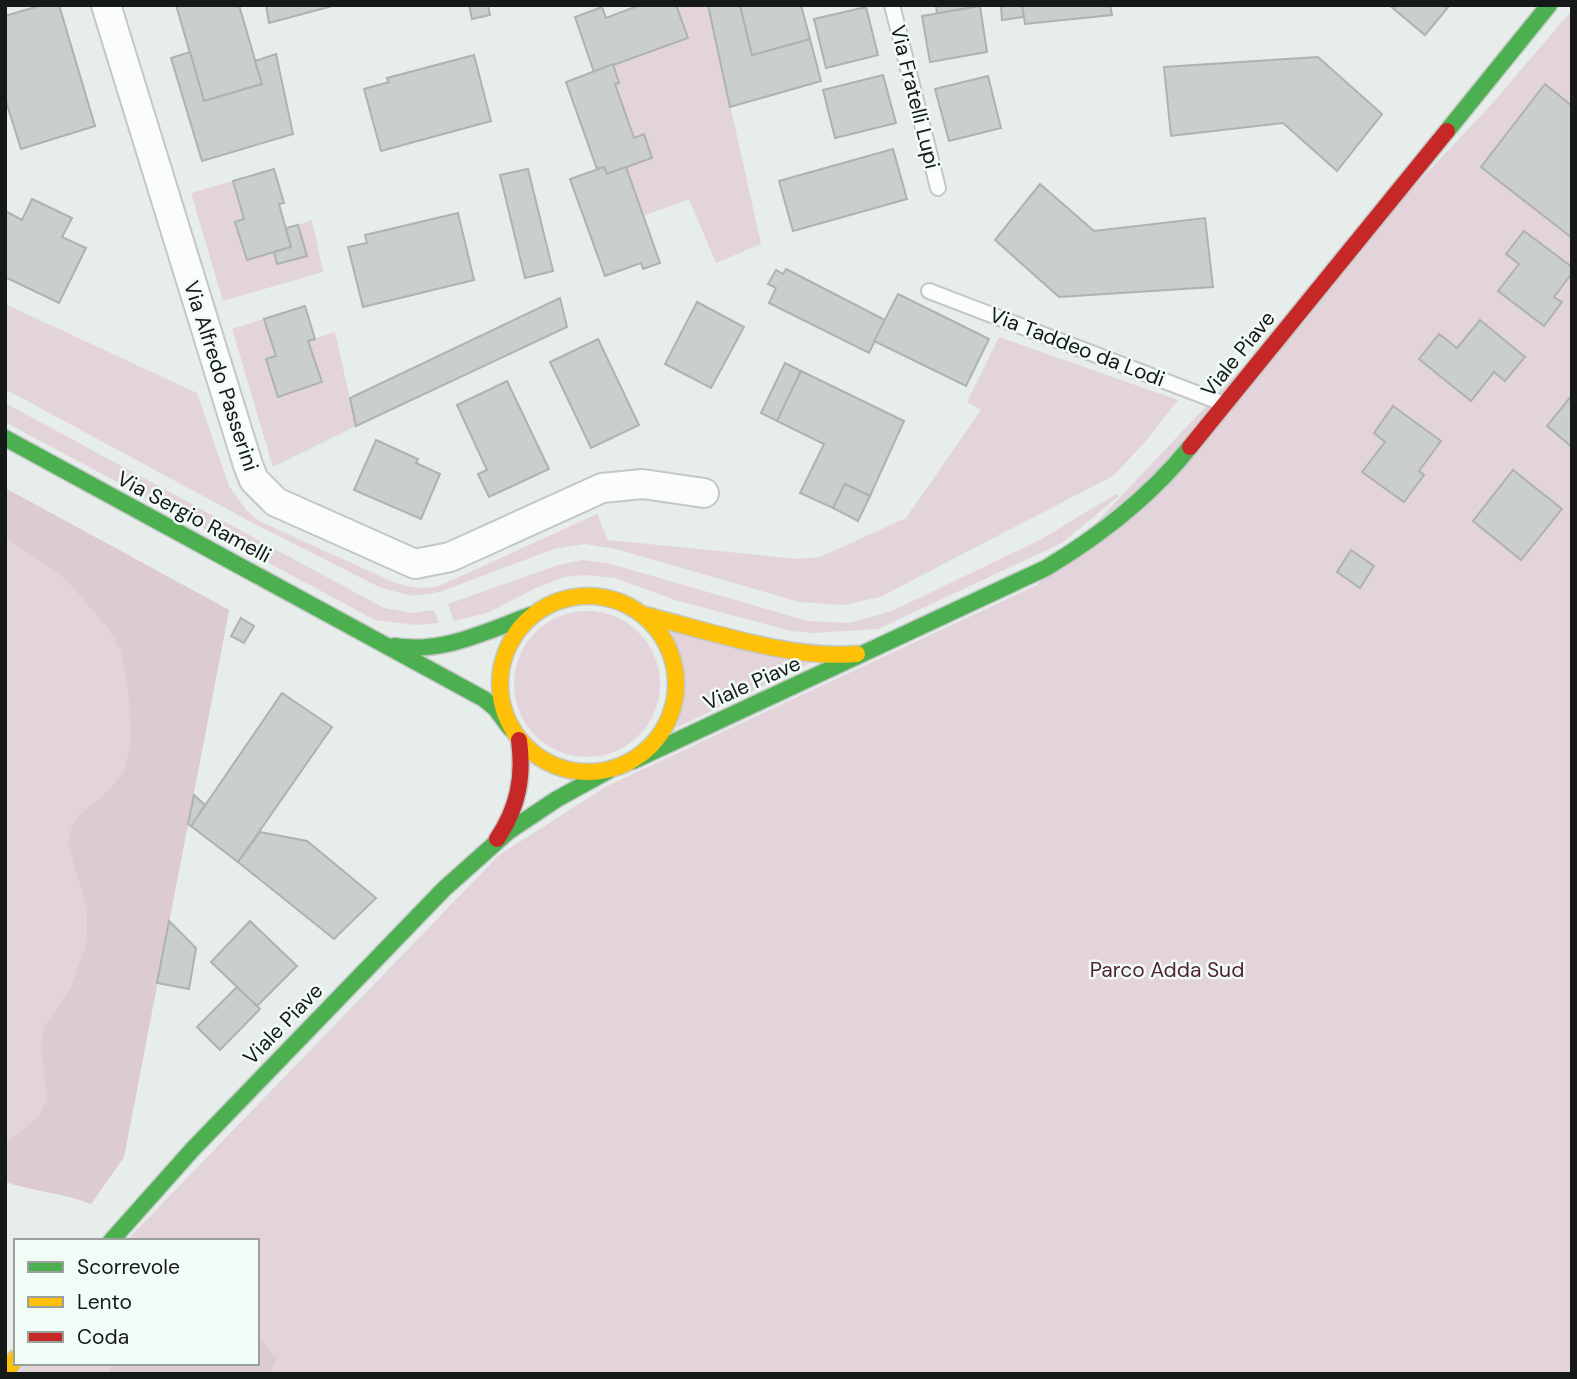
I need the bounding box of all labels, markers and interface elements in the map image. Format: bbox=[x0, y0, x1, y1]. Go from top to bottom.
street label: Via Fratelli Lupi bbox=[884, 22, 946, 172]
street label: Via Alfredo Passerini bbox=[177, 277, 265, 475]
street label: Via Taddeo da Lodi bbox=[985, 301, 1169, 393]
street label: Viale Piave bbox=[1195, 305, 1281, 403]
street label: Via Sergio Ramelli bbox=[112, 464, 276, 570]
street label: Viale Piave bbox=[699, 649, 805, 717]
park label: Parco Adda Sud bbox=[1090, 956, 1244, 984]
street label: Viale Piave bbox=[237, 977, 329, 1071]
legend bbox=[14, 1239, 259, 1365]
text: Scorrevole bbox=[77, 1253, 180, 1281]
text: Lento bbox=[77, 1288, 132, 1316]
text: Coda bbox=[77, 1323, 129, 1351]

